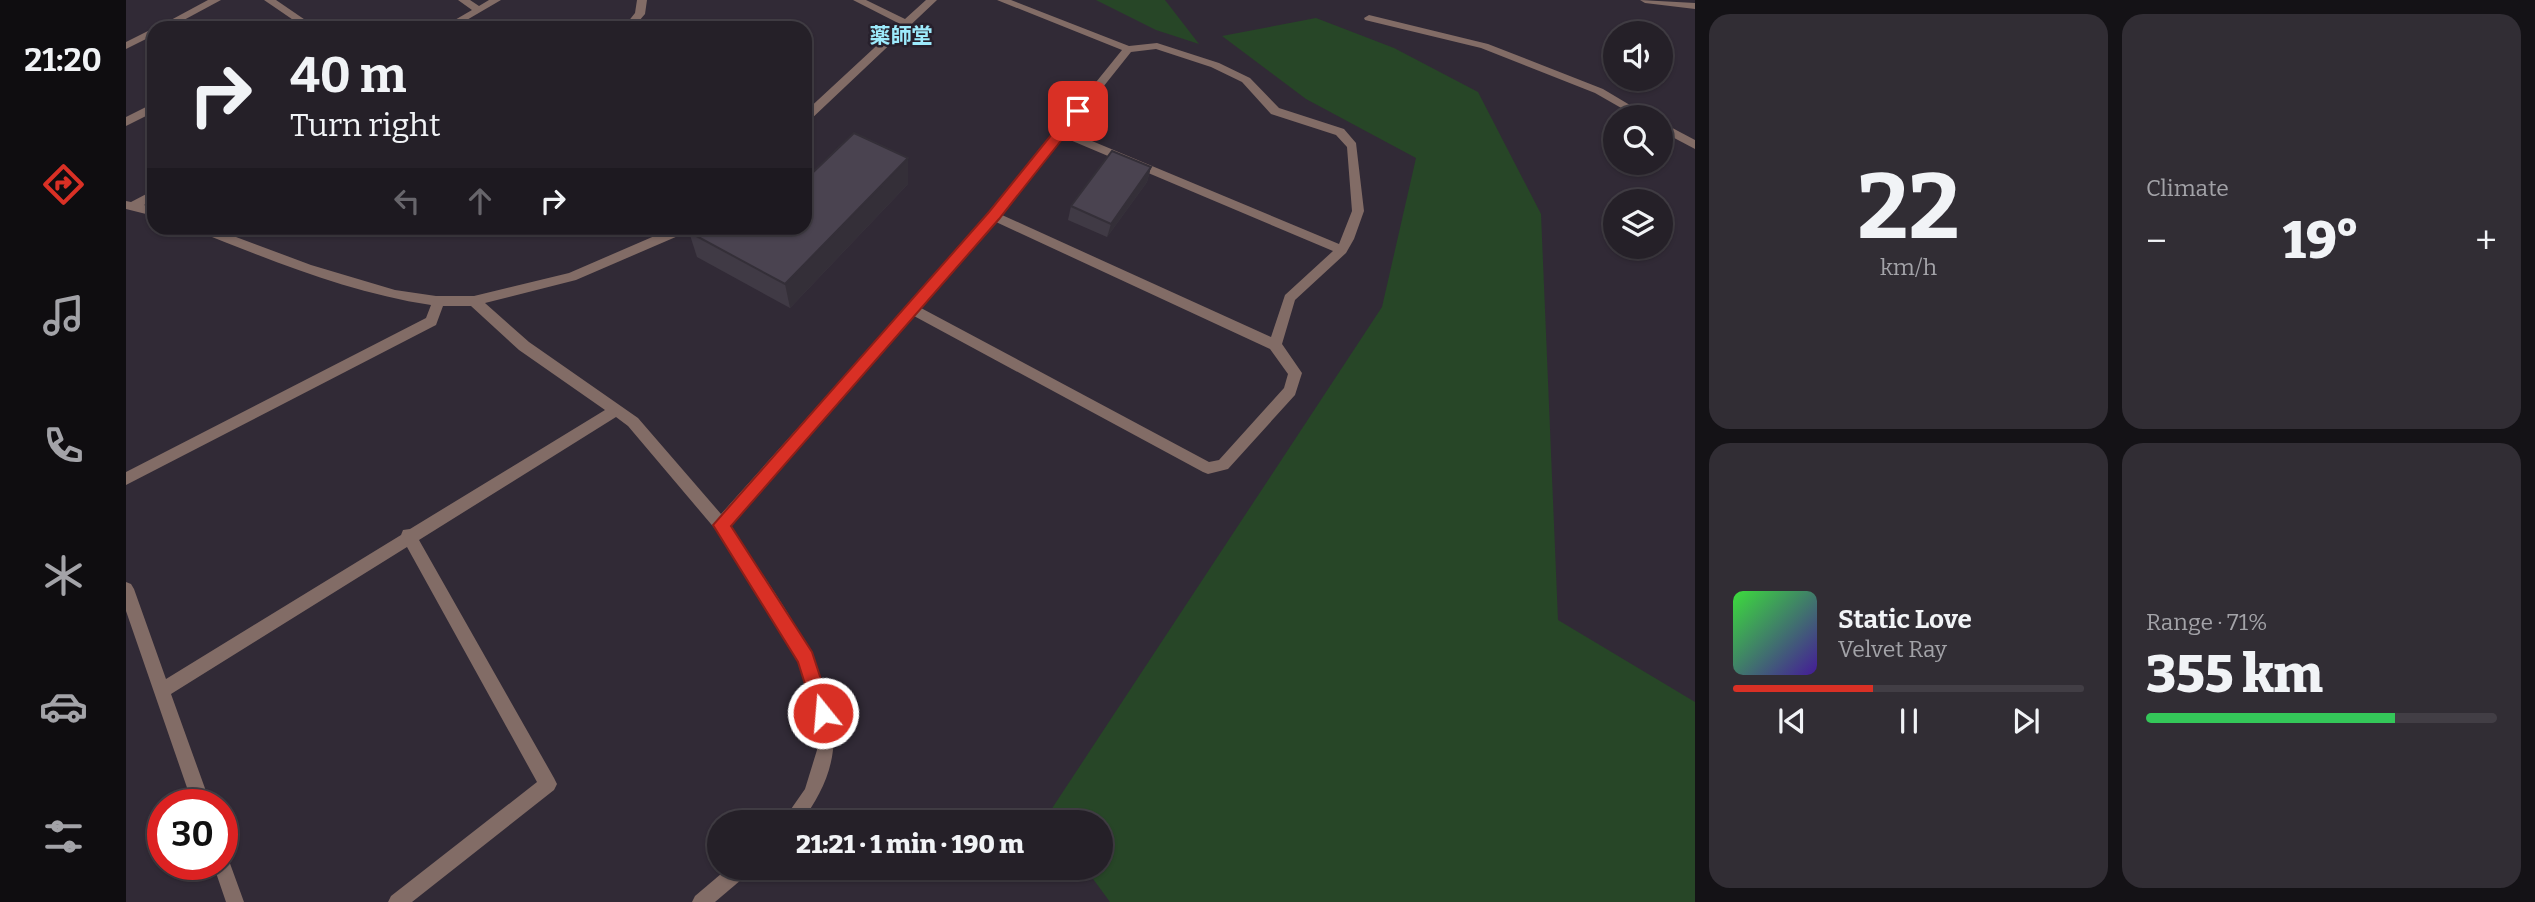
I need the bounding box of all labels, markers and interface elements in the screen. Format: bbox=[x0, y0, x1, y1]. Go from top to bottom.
map controls bbox=[1603, 21, 1673, 259]
button: sound bbox=[1603, 21, 1673, 91]
district label: 薬師堂 bbox=[870, 23, 933, 49]
text: 21:20 bbox=[24, 41, 102, 79]
text: 40 m bbox=[290, 46, 407, 105]
icon: right bbox=[175, 49, 266, 140]
pin bbox=[1048, 81, 1108, 141]
icon: arrive bbox=[1059, 92, 1097, 130]
button: search bbox=[1603, 105, 1673, 175]
text: Turn right bbox=[290, 106, 441, 144]
text: 22 bbox=[1857, 153, 1960, 262]
icon: directions bbox=[39, 160, 88, 209]
text: Climate bbox=[2146, 174, 2229, 202]
icon: left bbox=[388, 182, 426, 220]
icon: ahead bbox=[461, 182, 499, 220]
icon: right bbox=[534, 182, 572, 220]
button: layers bbox=[1603, 189, 1673, 259]
text: 19° bbox=[2283, 209, 2359, 272]
text: − bbox=[2146, 218, 2167, 264]
text: + bbox=[2475, 218, 2497, 264]
text: km/h bbox=[1880, 253, 1937, 281]
icon: music bbox=[39, 291, 88, 340]
icon: phone bbox=[39, 421, 88, 470]
icon: climate bbox=[39, 551, 88, 600]
text: Static Love bbox=[1838, 604, 1972, 635]
text: Range · 71% bbox=[2146, 608, 2268, 636]
text: Velvet Ray bbox=[1838, 635, 1947, 663]
text: 355 km bbox=[2146, 643, 2323, 706]
position arrow bbox=[786, 676, 860, 750]
icon: car bbox=[39, 682, 88, 731]
icon: previous bbox=[1773, 702, 1811, 740]
icon: pause bbox=[1890, 702, 1928, 740]
icon: next bbox=[2007, 702, 2045, 740]
speed limit sign: 30 bbox=[147, 789, 238, 880]
icon: filters bbox=[39, 812, 88, 861]
text: 21:21 · 1 min · 190 m bbox=[796, 829, 1024, 860]

